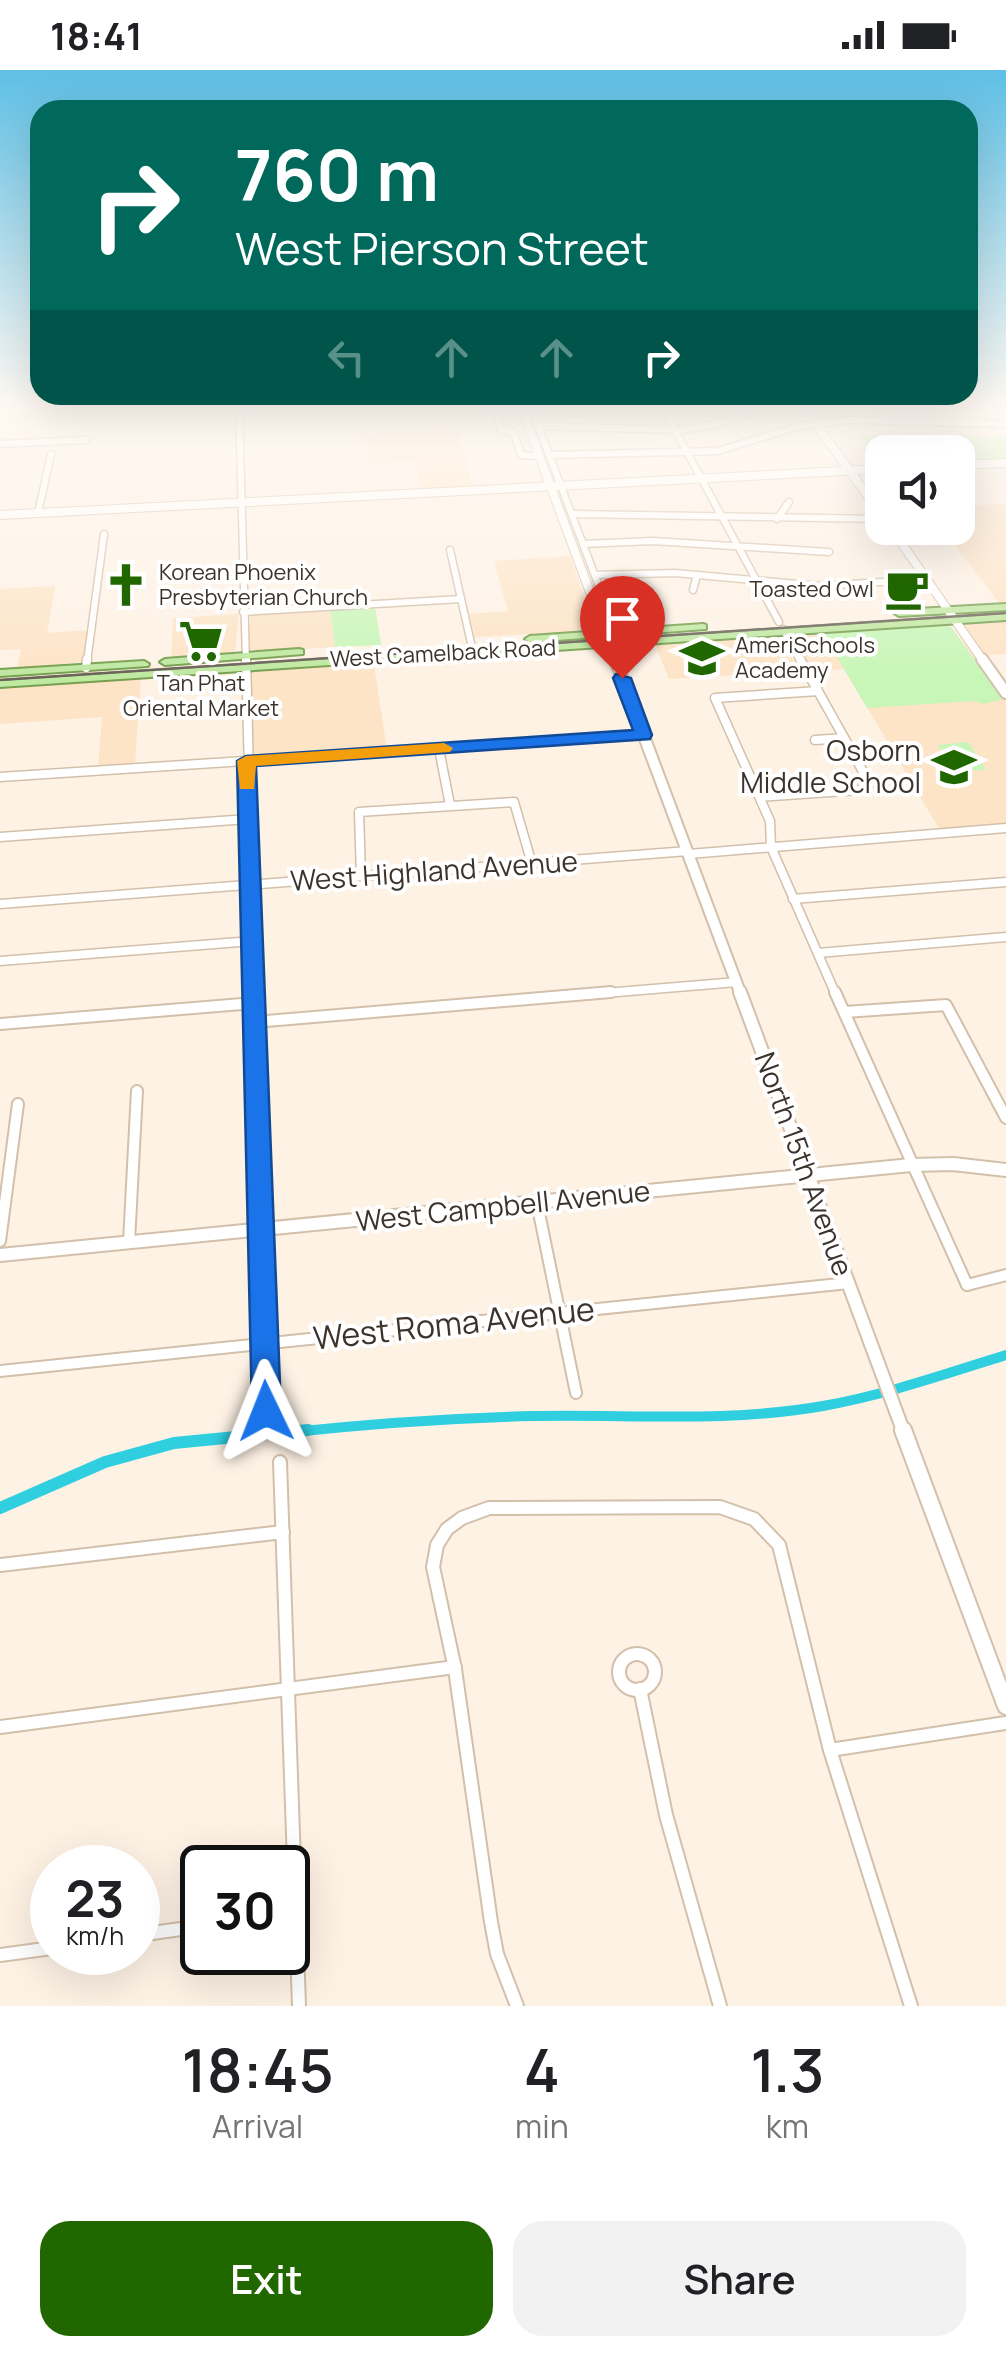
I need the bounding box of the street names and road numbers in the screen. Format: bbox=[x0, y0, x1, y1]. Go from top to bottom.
street label: West Camelback Road bbox=[329, 632, 557, 674]
street label: West Highland Avenue bbox=[289, 841, 579, 899]
street label: North 15th Avenue bbox=[747, 1046, 863, 1281]
street label: West Campbell Avenue bbox=[354, 1171, 652, 1239]
street label: West Roma Avenue bbox=[311, 1286, 597, 1360]

